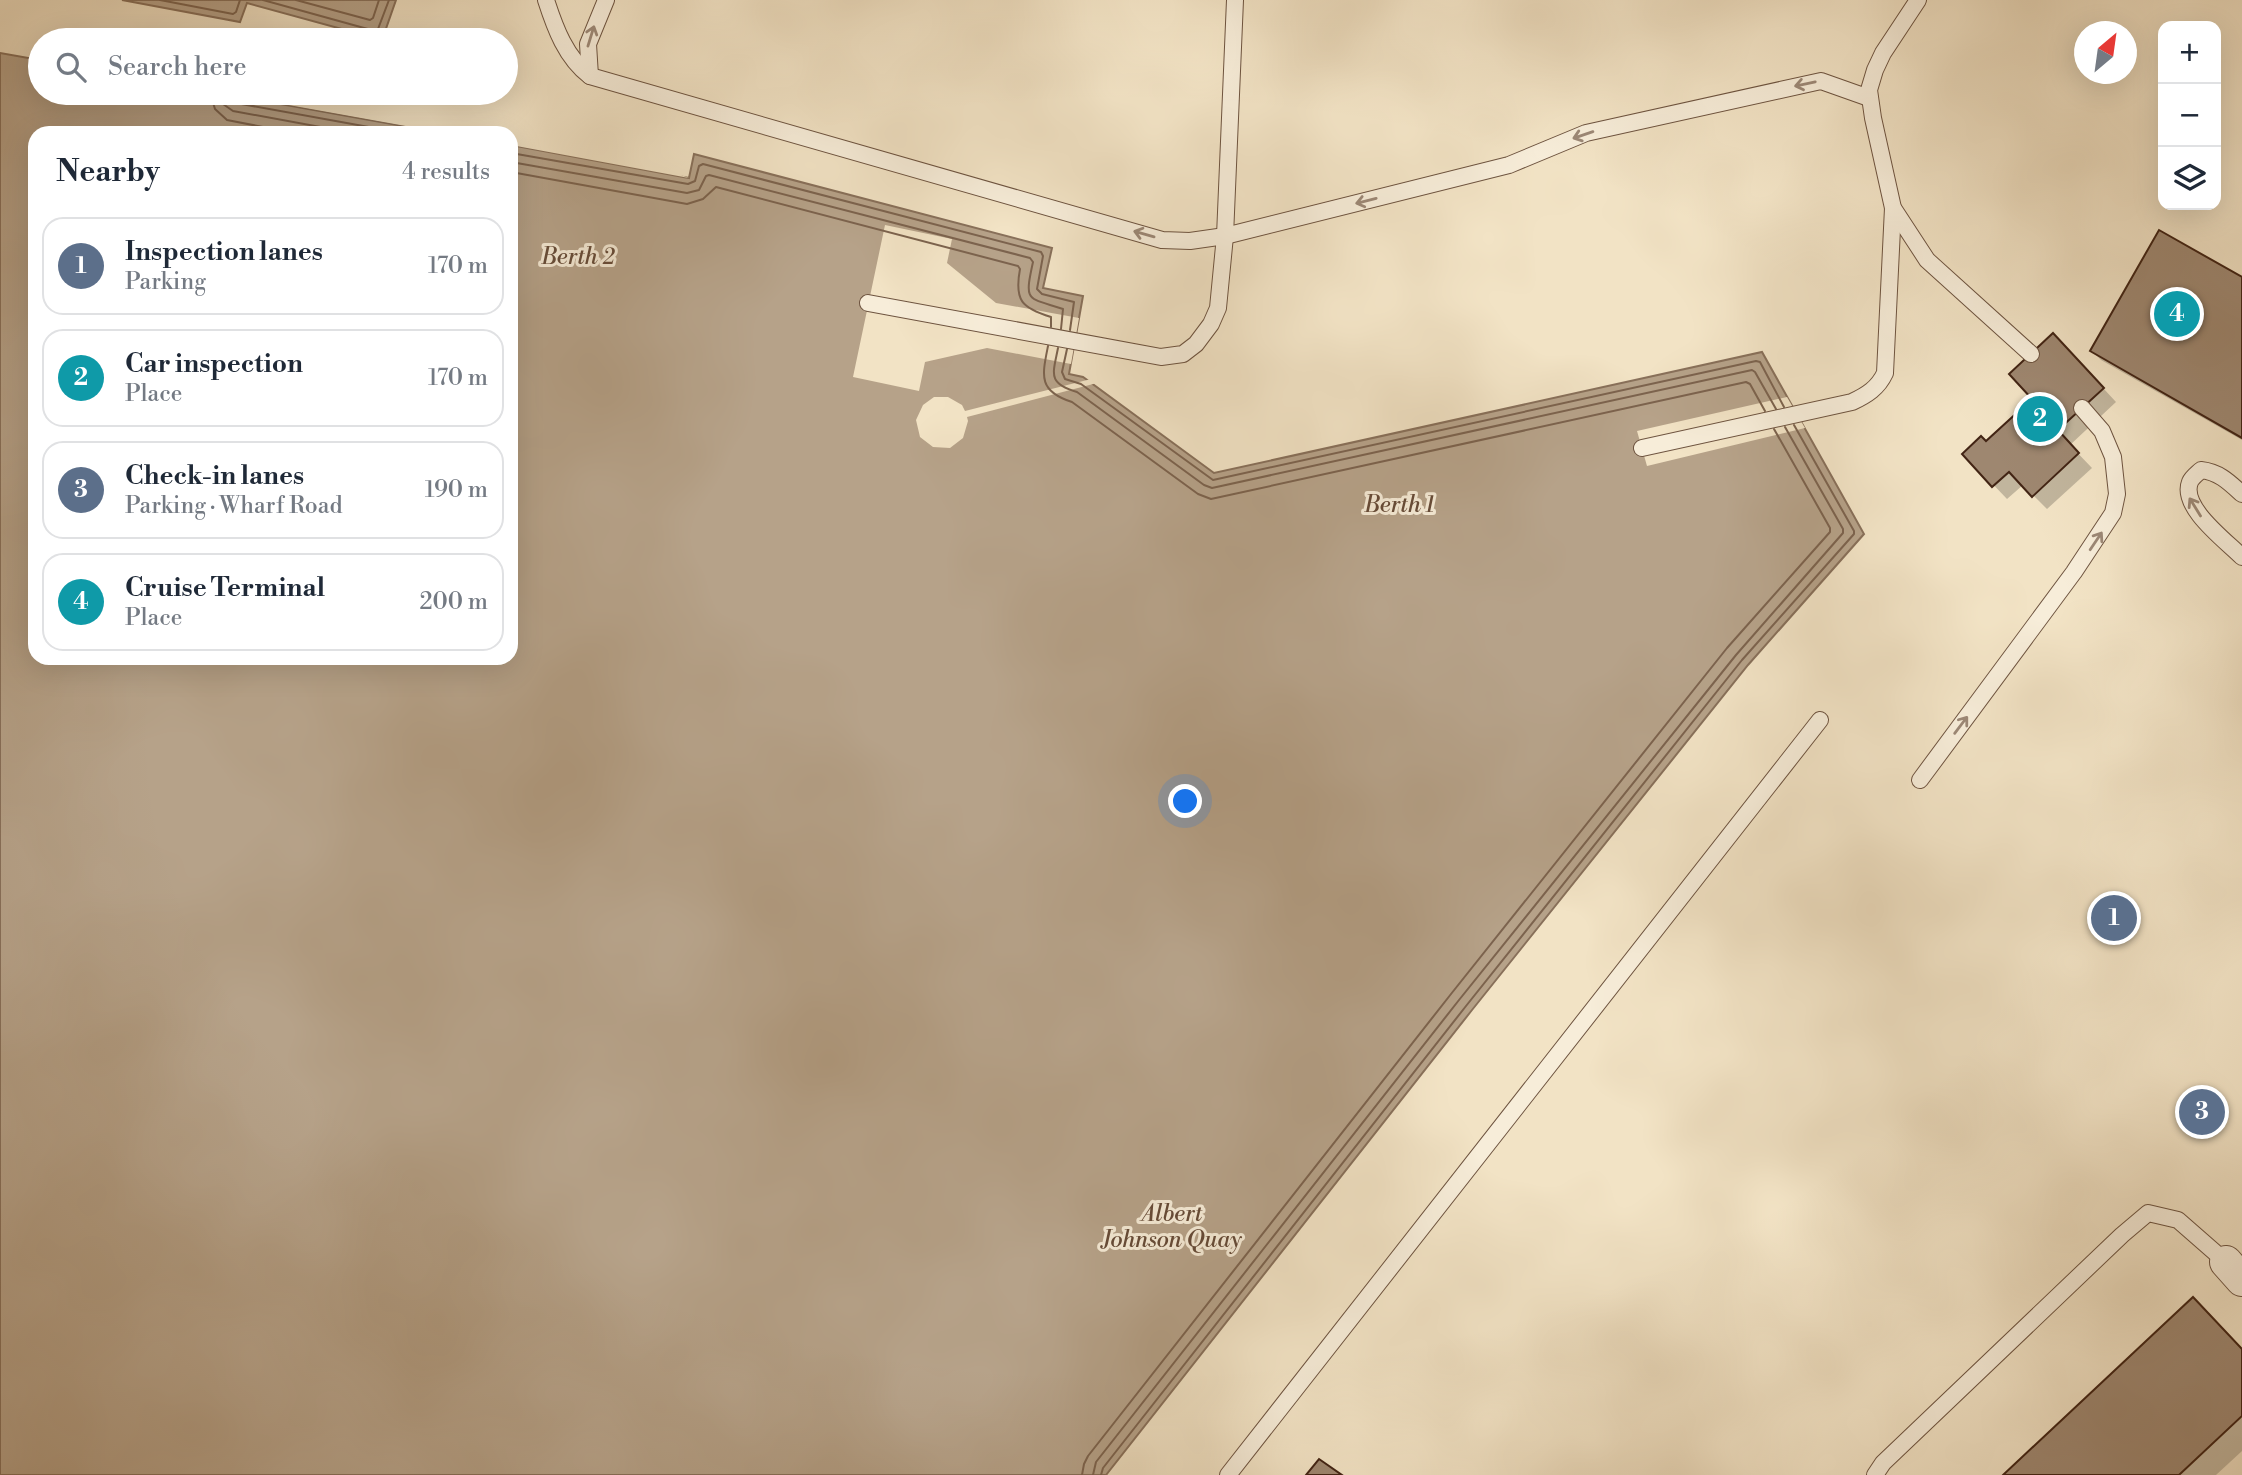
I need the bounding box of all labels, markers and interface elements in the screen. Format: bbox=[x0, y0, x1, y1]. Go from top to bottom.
north arrow bbox=[2074, 21, 2137, 84]
map controls bbox=[2158, 21, 2221, 210]
button: + bbox=[2158, 21, 2221, 84]
one-way arrow bbox=[586, 26, 599, 48]
search box bbox=[28, 28, 518, 105]
icon: search bbox=[52, 48, 90, 86]
text: Search here bbox=[108, 51, 247, 83]
one-way arrow bbox=[1794, 78, 1817, 92]
button: − bbox=[2158, 84, 2221, 147]
one-way arrow bbox=[1572, 130, 1594, 142]
button: layers bbox=[2158, 147, 2221, 210]
text: Nearby bbox=[56, 153, 160, 191]
text: 4 results bbox=[402, 158, 490, 186]
one-way arrow bbox=[1355, 194, 1378, 208]
one-way arrow bbox=[1133, 227, 1155, 240]
text: Inspection lanes bbox=[125, 236, 323, 268]
water label: Berth 2 bbox=[540, 243, 615, 271]
text: 1 bbox=[75, 252, 87, 280]
text: 170 m bbox=[428, 252, 488, 280]
text: Parking bbox=[125, 268, 206, 296]
pin: 4 bbox=[2154, 288, 2200, 340]
text: Car inspection bbox=[125, 348, 303, 380]
text: 2 bbox=[74, 364, 88, 392]
text: 170 m bbox=[428, 364, 488, 392]
text: Place bbox=[125, 380, 182, 408]
pin: 2 bbox=[2017, 393, 2063, 445]
text: Check-in lanes bbox=[125, 460, 304, 492]
text: 3 bbox=[74, 476, 88, 504]
text: 190 m bbox=[425, 476, 488, 504]
water label: Berth 1 bbox=[1363, 491, 1434, 519]
text: Parking · Wharf Road bbox=[125, 492, 342, 520]
one-way arrow bbox=[2188, 498, 2202, 518]
one-way arrow bbox=[2089, 532, 2103, 552]
text: Cruise Terminal bbox=[125, 572, 325, 604]
text: 4 bbox=[73, 588, 89, 616]
text: 200 m bbox=[420, 588, 488, 616]
text: Place bbox=[125, 604, 182, 632]
one-way arrow bbox=[1954, 716, 1968, 735]
your location bbox=[1168, 784, 1202, 818]
pin: 1 bbox=[2091, 892, 2137, 944]
pin: 3 bbox=[2179, 1086, 2225, 1138]
water label: Albert Johnson Quay bbox=[1099, 1200, 1243, 1254]

